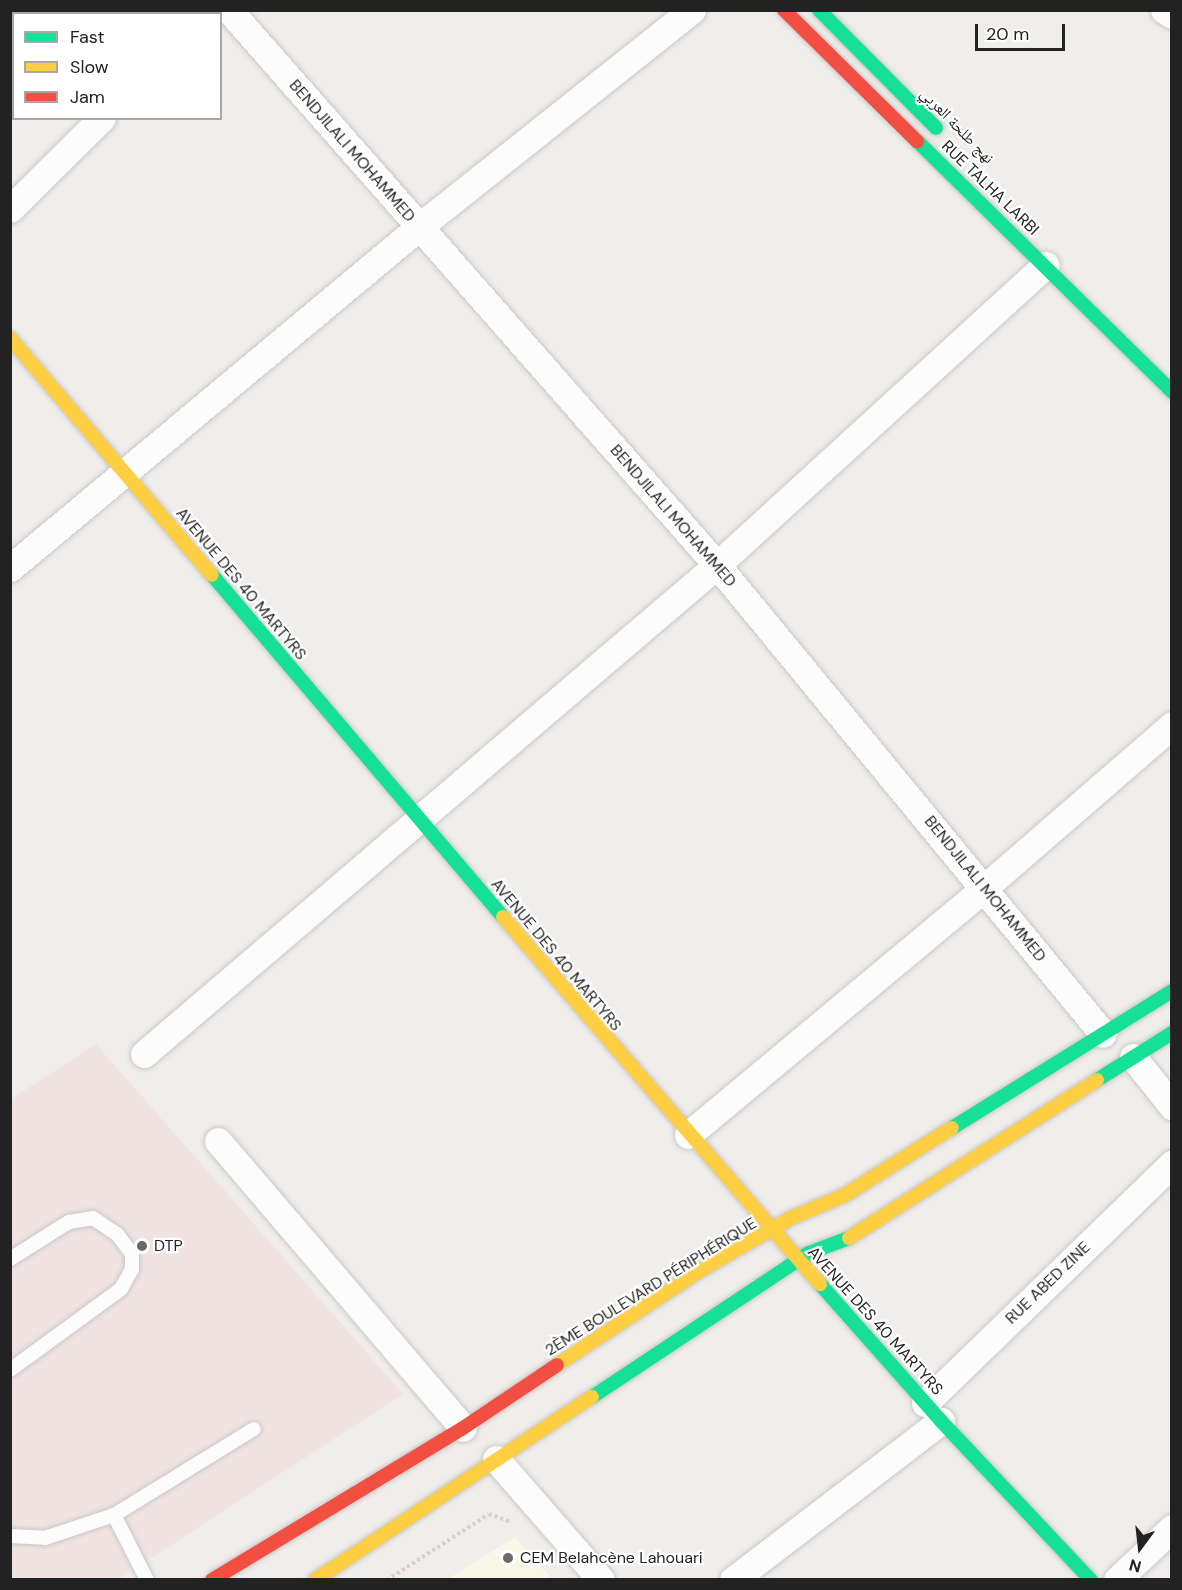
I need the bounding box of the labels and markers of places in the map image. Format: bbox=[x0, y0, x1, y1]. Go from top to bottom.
place label: DTP bbox=[154, 1236, 183, 1256]
marker: DTP bbox=[135, 1239, 149, 1253]
place label: CEM Belahcène Lahouari bbox=[520, 1548, 703, 1568]
marker: CEM Belahcène Lahouari bbox=[501, 1551, 515, 1565]

